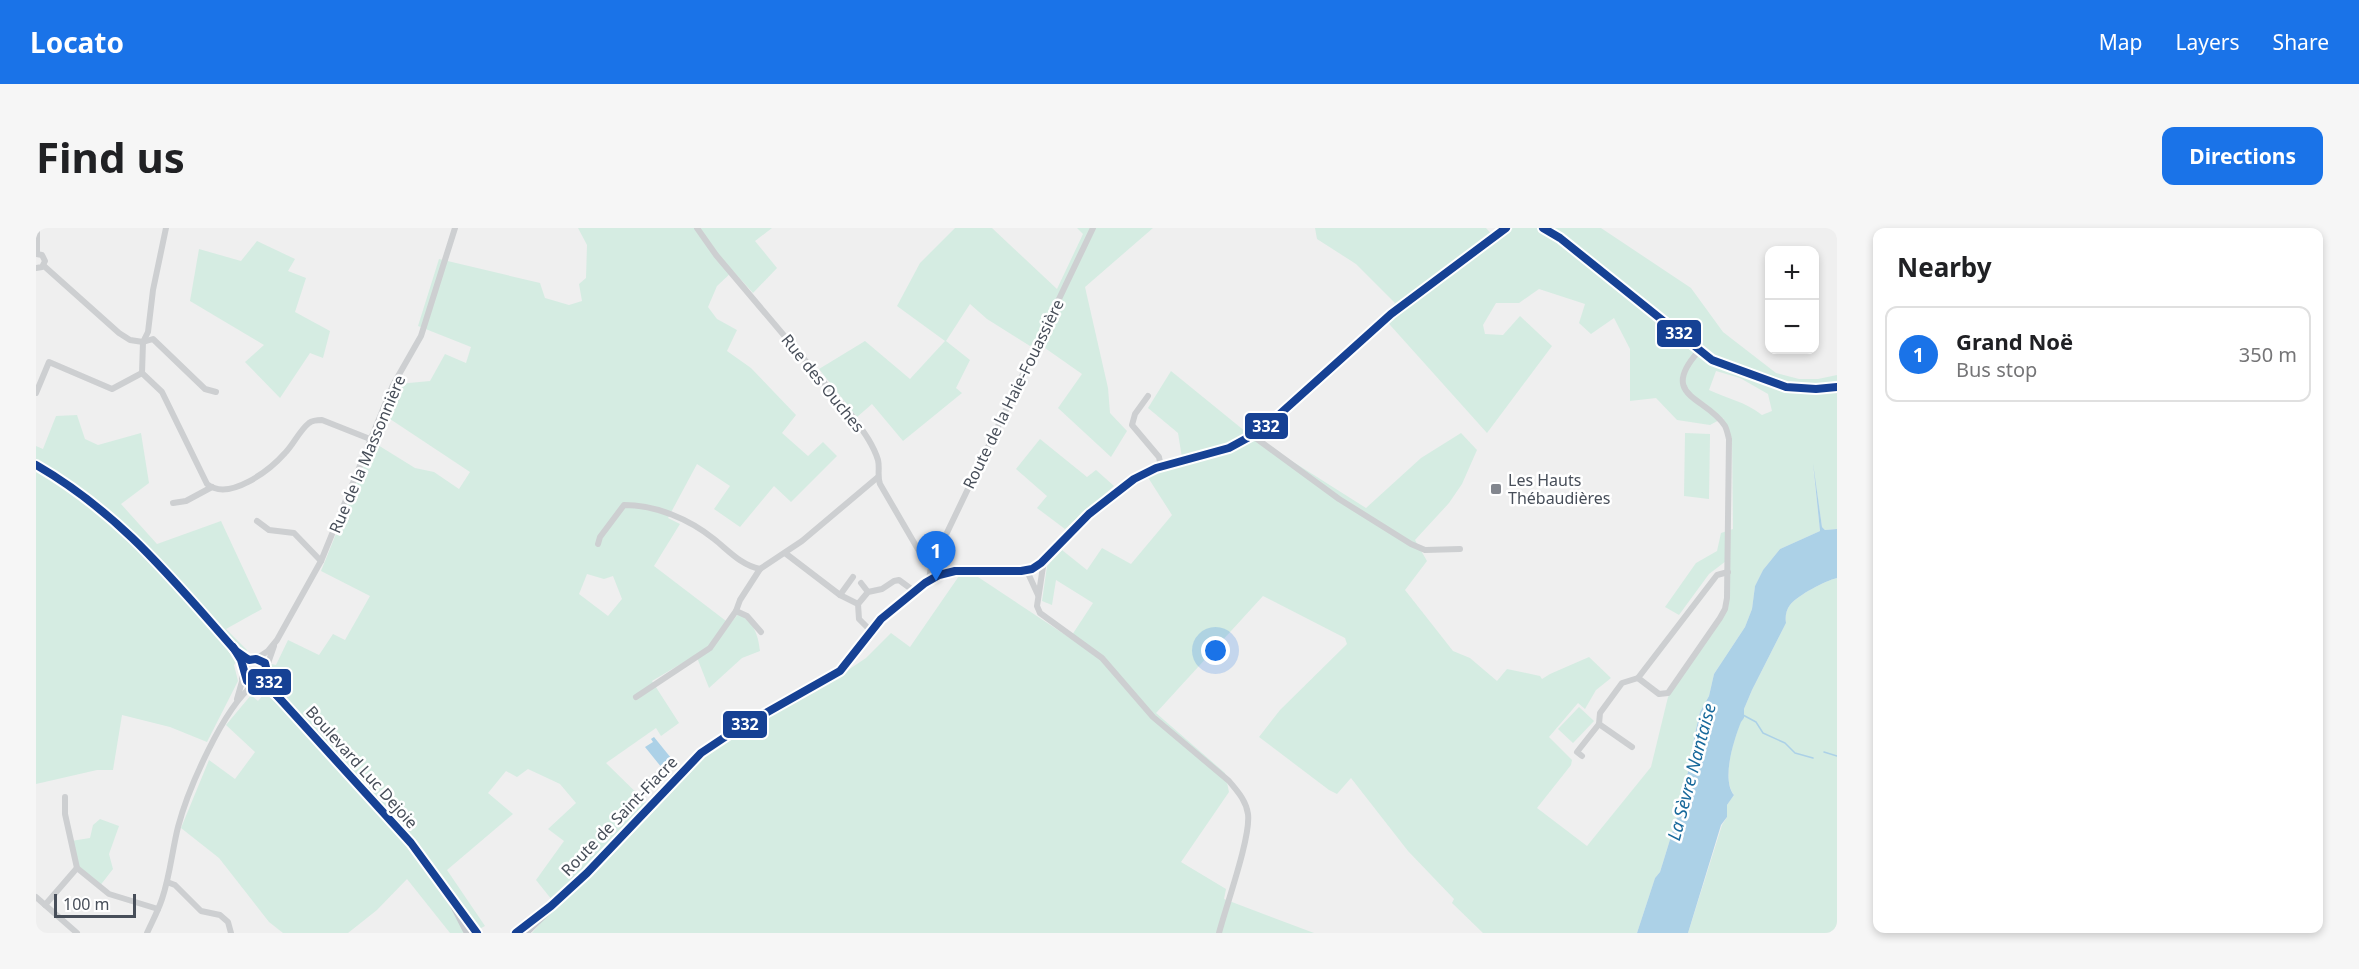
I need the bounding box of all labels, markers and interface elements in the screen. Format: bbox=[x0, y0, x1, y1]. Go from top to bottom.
text: Locato bbox=[30, 23, 124, 61]
text: Map bbox=[2099, 28, 2143, 56]
text: Layers bbox=[2176, 28, 2240, 56]
text: Share bbox=[2273, 28, 2329, 56]
button: Directions bbox=[2162, 127, 2323, 185]
text: Find us bbox=[36, 128, 185, 185]
map controls bbox=[1765, 246, 1819, 354]
button: + bbox=[1765, 246, 1819, 300]
text: Nearby bbox=[1897, 249, 1992, 285]
street label: Route de la Haie-Fouassière bbox=[957, 295, 1069, 493]
button: − bbox=[1765, 300, 1819, 354]
line badge: 332 bbox=[1656, 319, 1702, 348]
text: 332 bbox=[1665, 322, 1693, 344]
text: Grand Noë bbox=[1956, 326, 2073, 356]
street label: Rue des Ouches bbox=[777, 329, 869, 437]
text: 1 bbox=[1913, 341, 1924, 368]
text: 350 m bbox=[2239, 341, 2297, 368]
text: Bus stop bbox=[1956, 356, 2037, 383]
street label: Rue de la Massonnière bbox=[324, 371, 410, 537]
line badge: 332 bbox=[1244, 412, 1289, 440]
text: 332 bbox=[1252, 415, 1280, 437]
place label: Les Hauts Thébaudières bbox=[1508, 469, 1610, 509]
marker: Les Hauts Thébaudières bbox=[1489, 482, 1503, 496]
pin: 1 bbox=[916, 532, 956, 581]
your location bbox=[1201, 636, 1230, 665]
line badge: 332 bbox=[247, 668, 292, 696]
text: 332 bbox=[255, 671, 283, 693]
water label: La Sèvre Nantaise bbox=[1661, 700, 1721, 843]
street label: Boulevard Luc Dejoie bbox=[301, 701, 423, 833]
line badge: 332 bbox=[722, 710, 768, 739]
text: 332 bbox=[731, 713, 759, 735]
street label: Route de Saint-Fiacre bbox=[556, 751, 682, 881]
scale bar bbox=[54, 891, 136, 918]
text: 100 m bbox=[63, 893, 110, 915]

